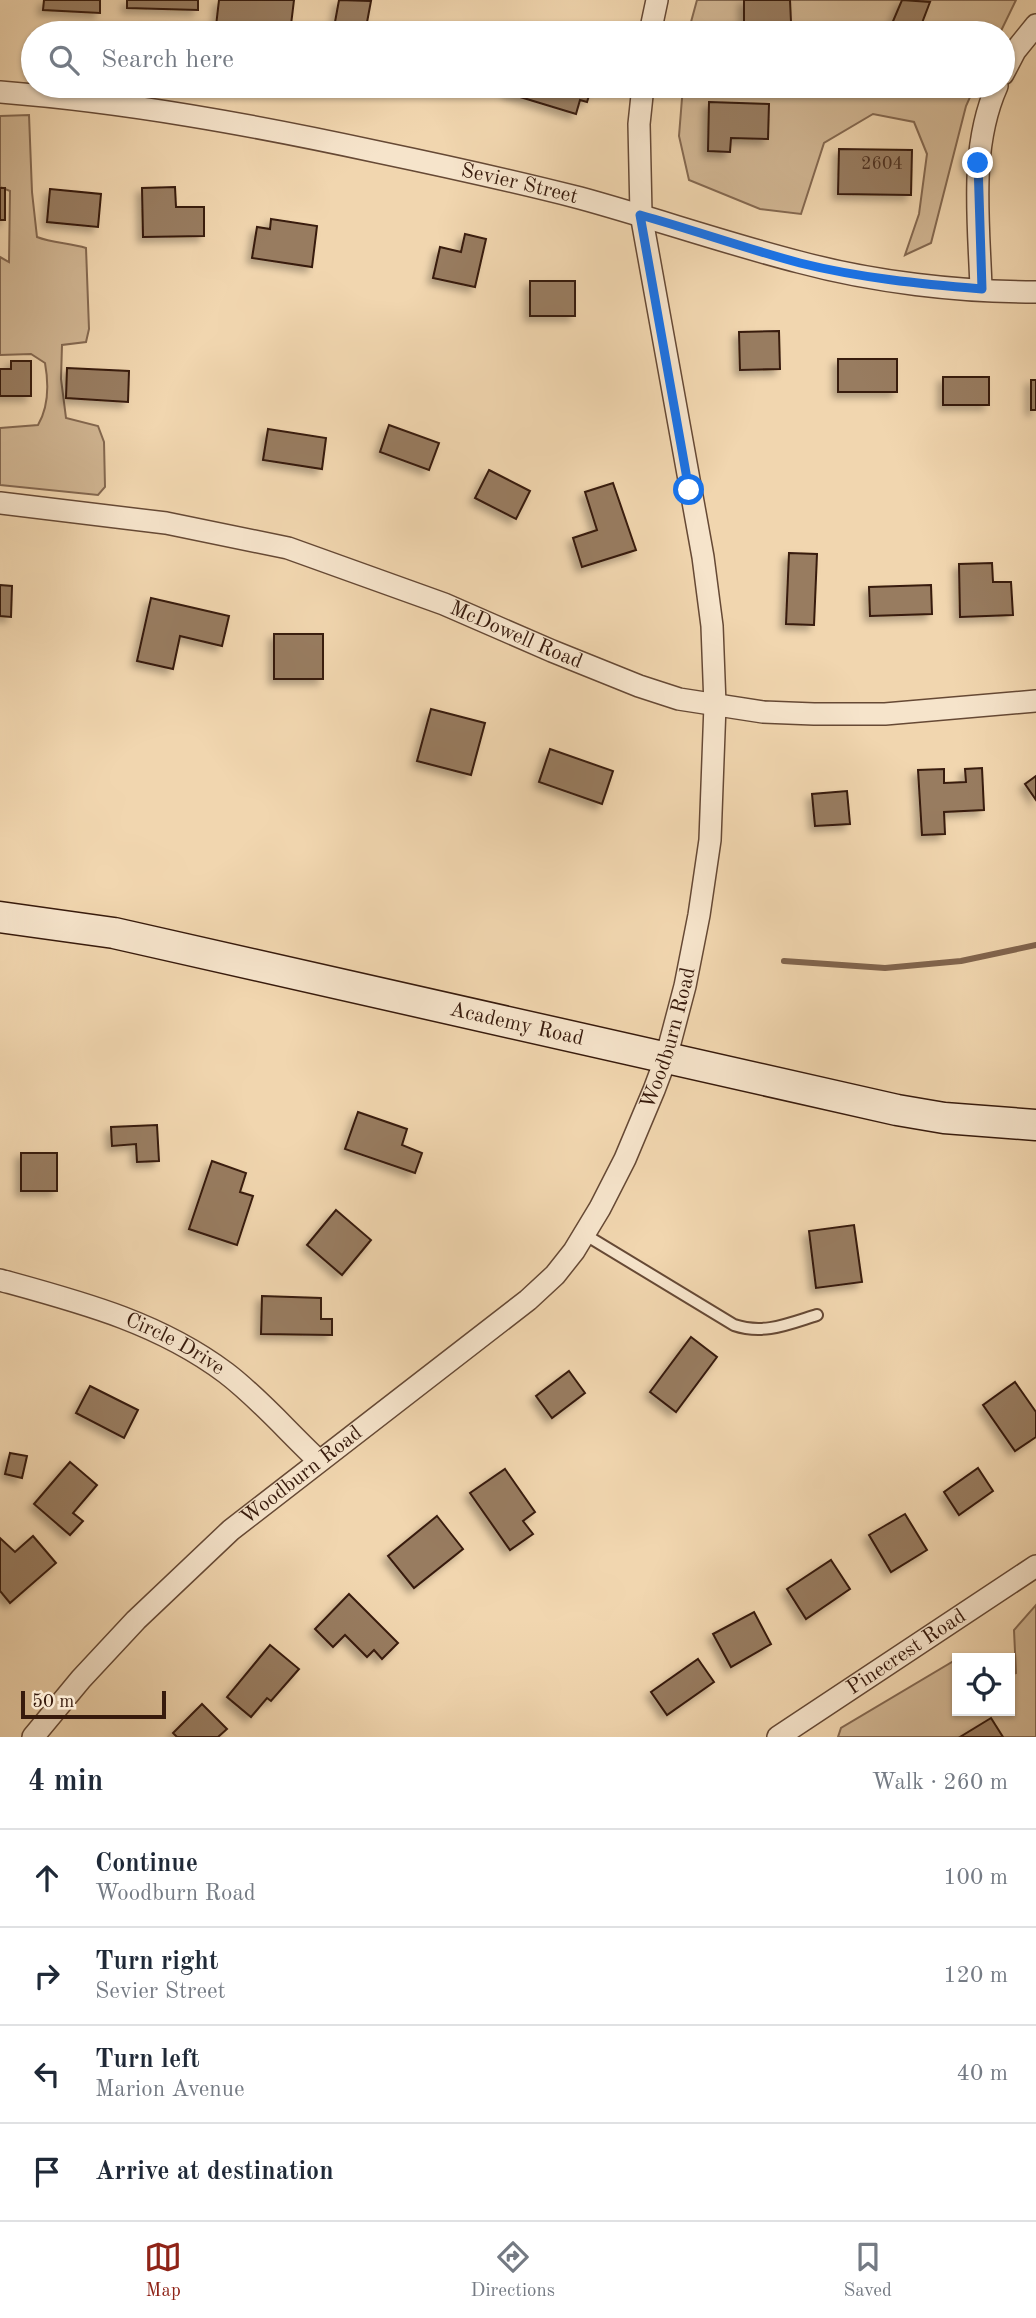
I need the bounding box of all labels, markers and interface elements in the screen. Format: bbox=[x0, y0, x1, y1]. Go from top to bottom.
search box bbox=[21, 21, 1015, 98]
icon: search bbox=[45, 41, 83, 79]
text: Search here bbox=[101, 47, 234, 73]
route end bbox=[962, 147, 993, 178]
house number: 2604 bbox=[861, 155, 903, 173]
street label: Sevier Street bbox=[459, 160, 580, 208]
route start bbox=[673, 474, 704, 505]
street label: McDowell Road bbox=[447, 597, 586, 673]
street label: Woodburn Road bbox=[637, 965, 699, 1112]
street label: Academy Road bbox=[448, 999, 586, 1049]
street label: Circle Drive bbox=[123, 1309, 229, 1379]
street label: Woodburn Road bbox=[237, 1422, 366, 1529]
street label: Pinecrest Road bbox=[843, 1605, 970, 1699]
map controls bbox=[952, 1653, 1015, 1716]
button: locate bbox=[952, 1653, 1015, 1716]
scale bar bbox=[21, 1688, 166, 1720]
text: 50 m bbox=[32, 1693, 74, 1712]
text: 4 min bbox=[28, 1767, 103, 1797]
text: Walk · 260 m bbox=[872, 1771, 1008, 1794]
text: Continue bbox=[95, 1851, 198, 1877]
icon: ahead bbox=[28, 1859, 66, 1897]
text: 100 m bbox=[943, 1866, 1008, 1889]
text: Woodburn Road bbox=[95, 1882, 256, 1905]
text: Turn right bbox=[95, 1949, 218, 1975]
icon: right bbox=[28, 1957, 66, 1995]
text: 120 m bbox=[943, 1964, 1008, 1987]
text: Sevier Street bbox=[95, 1980, 226, 2003]
text: Turn left bbox=[95, 2047, 200, 2073]
icon: left bbox=[28, 2055, 66, 2093]
text: 40 m bbox=[957, 2062, 1008, 2085]
text: Marion Avenue bbox=[95, 2078, 245, 2101]
icon: arrive bbox=[28, 2153, 66, 2191]
text: Arrive at destination bbox=[95, 2159, 334, 2185]
tab: Map bbox=[144, 2238, 182, 2303]
tab: Directions bbox=[471, 2238, 555, 2303]
tab: Saved bbox=[843, 2238, 892, 2303]

